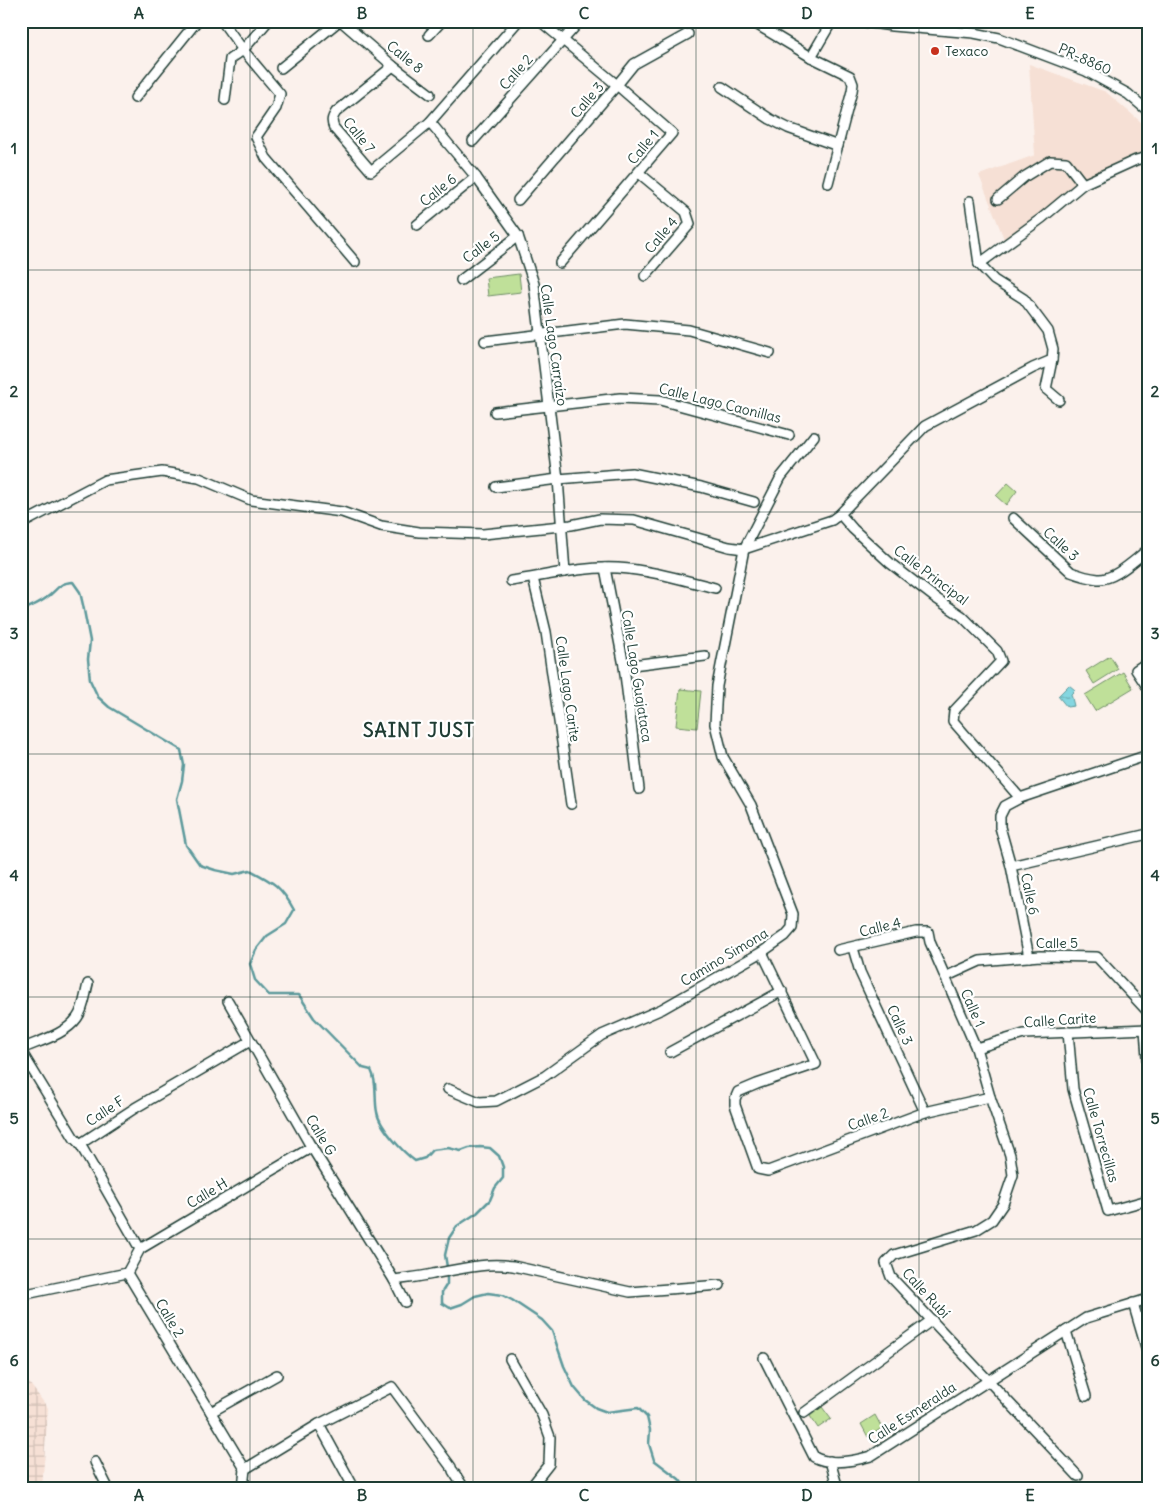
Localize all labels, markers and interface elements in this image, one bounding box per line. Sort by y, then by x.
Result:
text: A [134,3,144,23]
text: B [357,3,368,23]
text: C [579,3,590,23]
text: D [801,3,813,23]
text: E [1025,3,1035,23]
street label: Calle 8 [383,37,427,77]
street label: PR-8860 [1056,39,1114,79]
place label: Texaco [945,42,988,60]
marker: Texaco [929,45,941,57]
street label: Calle 2 [495,50,537,94]
street label: Calle 3 [566,78,608,122]
street label: Calle 7 [339,113,379,157]
street label: Calle 1 [623,126,663,168]
text: 1 [11,138,17,158]
text: 1 [1152,138,1158,158]
street label: Calle 6 [416,170,460,210]
street label: Calle 4 [640,213,682,257]
street label: Calle 5 [459,227,503,267]
street label: Calle Lago Carraízo [537,283,571,407]
street label: Calle Lago Caonillas [657,379,783,427]
text: 2 [10,381,19,401]
text: 2 [1151,381,1160,401]
street label: Calle 3 [1039,523,1083,565]
street label: Calle Principal [890,541,972,609]
street label: Calle Lago Guajataca [618,609,656,743]
text: 3 [9,623,19,643]
text: 3 [1150,623,1160,643]
street label: Calle Lago Carite [552,635,584,743]
district label: SAINT JUST [363,718,475,742]
text: 4 [9,865,19,885]
text: 4 [1150,865,1160,885]
street label: Calle 6 [1017,871,1043,917]
street label: Calle 4 [857,913,903,941]
street label: Camino Simona [677,924,771,990]
street label: Calle 5 [1036,934,1078,952]
street label: Calle 1 [957,986,989,1030]
street label: Calle 3 [883,1002,917,1048]
street label: Calle Carite [1023,1009,1097,1031]
street label: Calle Torrecillas [1079,1085,1123,1185]
street label: Calle F [82,1092,128,1130]
street label: Calle 2 [845,1103,891,1135]
text: 5 [9,1108,19,1128]
text: 5 [1150,1108,1160,1128]
street label: Calle G [302,1111,340,1159]
street label: Calle H [183,1174,231,1212]
street label: Calle Rubí [898,1264,954,1322]
street label: Calle 2 [151,1295,189,1341]
text: 6 [9,1350,19,1370]
text: 6 [1150,1350,1160,1370]
street label: Calle Esmeralda [864,1378,960,1448]
text: A [134,1485,144,1505]
text: B [357,1485,368,1505]
text: C [579,1485,590,1505]
text: D [801,1485,813,1505]
text: E [1025,1485,1035,1505]

